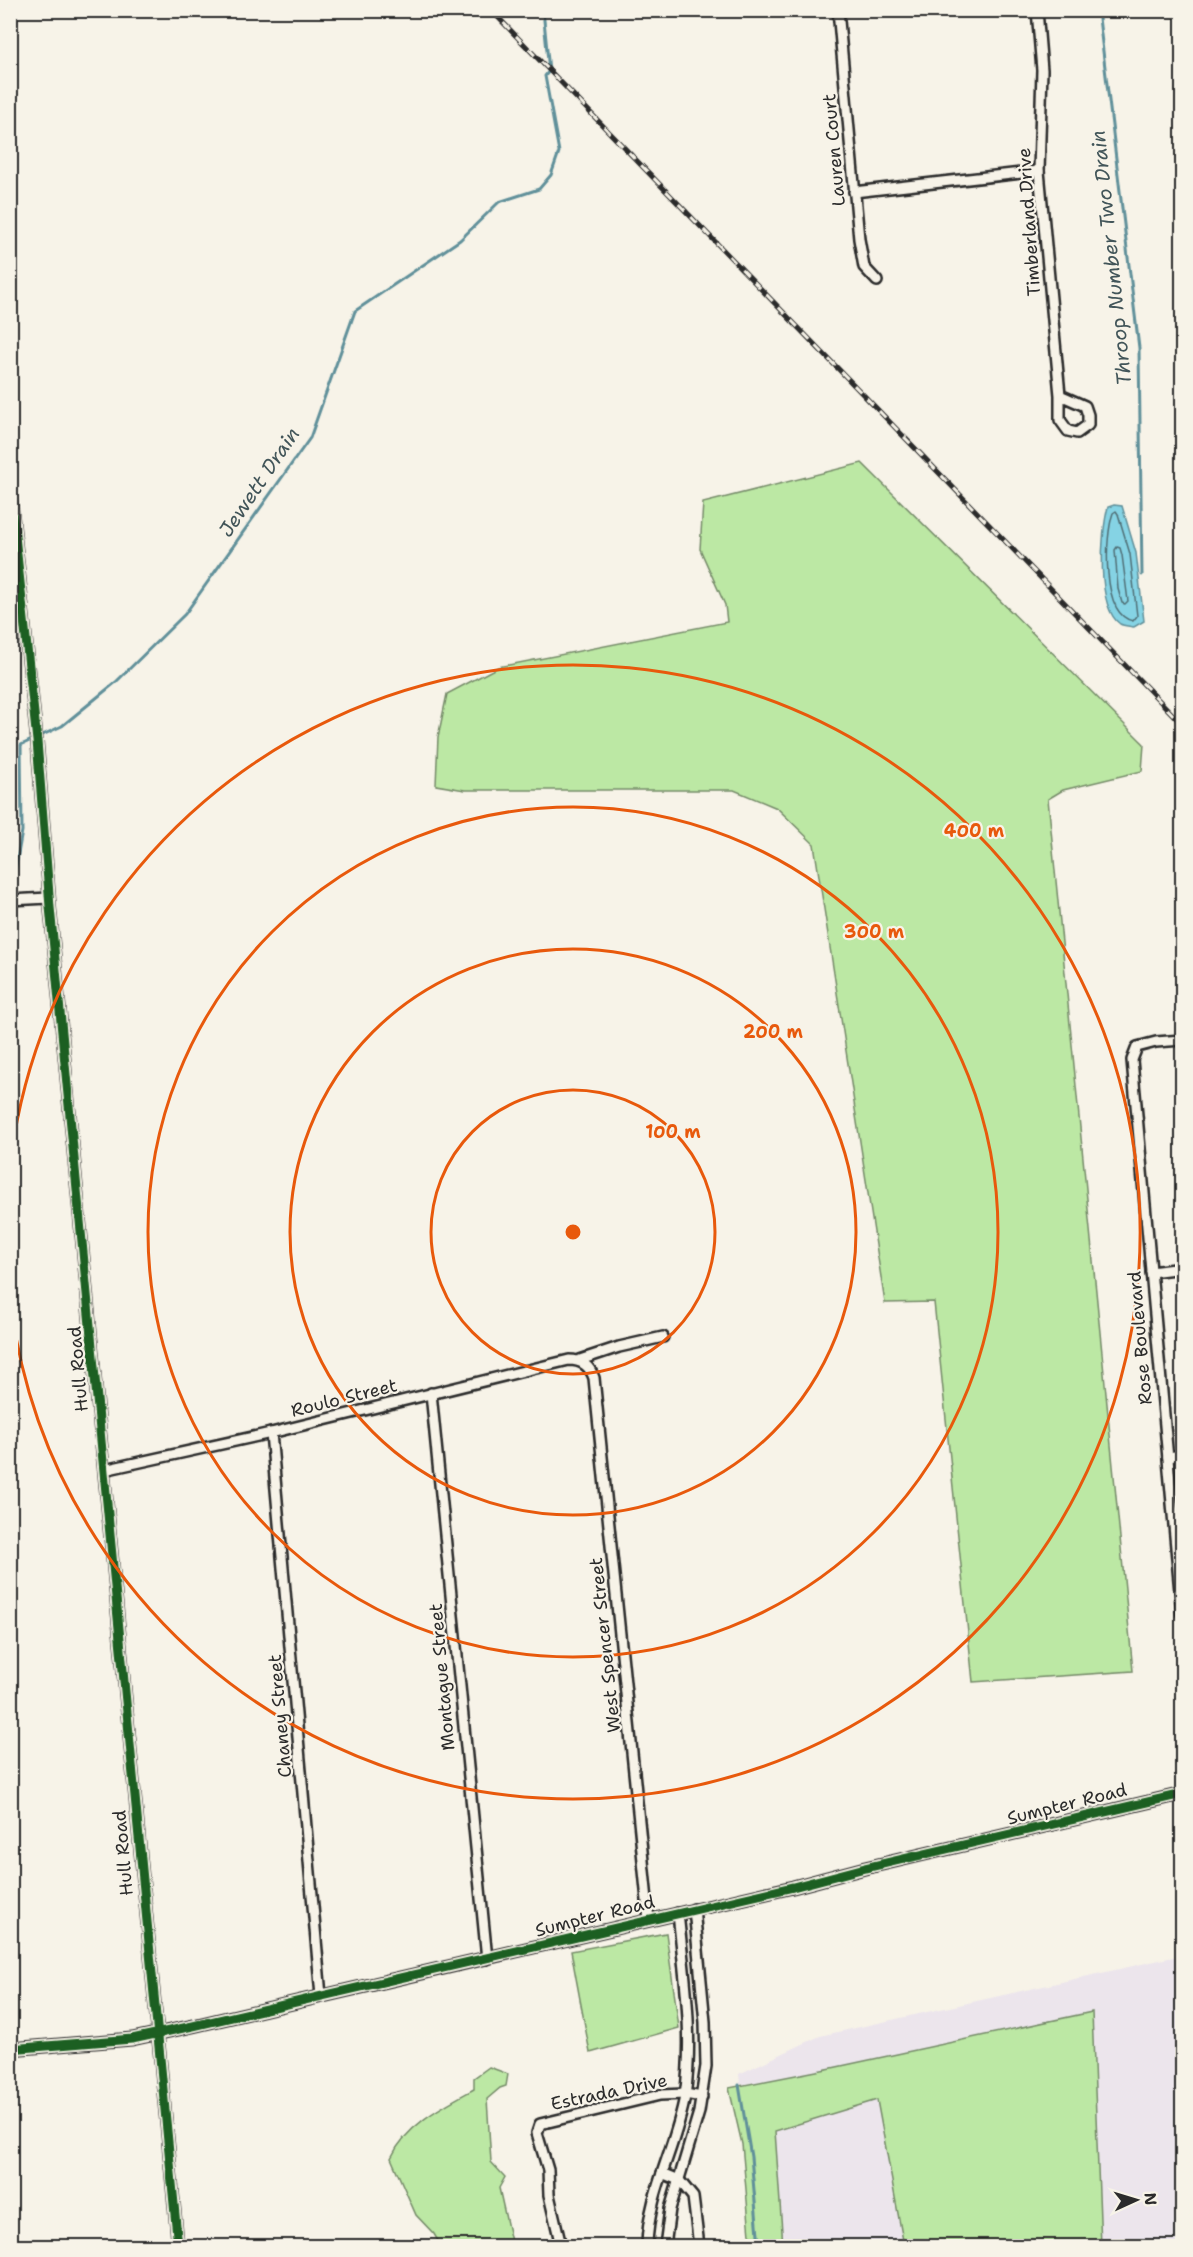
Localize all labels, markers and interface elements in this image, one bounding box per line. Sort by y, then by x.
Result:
street label: Lauren Court [817,92,851,207]
water label: Throop Number Two Drain [1085,129,1137,387]
street label: Timberland Drive [1012,147,1046,297]
water label: Jewett Drain [213,422,305,542]
text: 400 m [944,819,1005,843]
text: 300 m [844,920,905,944]
text: 200 m [743,1020,804,1044]
text: 100 m [645,1120,701,1144]
centre of rings [563,1222,583,1242]
street label: Rose Boulevard [1122,1270,1158,1406]
street label: Hull Road [62,1325,94,1413]
street label: Roulo Street [288,1373,400,1423]
street label: West Spencer Street [584,1556,626,1734]
street label: Montague Street [424,1602,460,1752]
street label: Chaney Street [263,1653,297,1778]
street label: Sumpter Road [1005,1778,1129,1830]
street label: Hull Road [107,1809,139,1897]
street label: Sumpter Road [533,1890,657,1942]
street label: Estrada Drive [549,2068,669,2116]
north arrow [1106,2170,1166,2230]
text: N [1140,2192,1161,2206]

